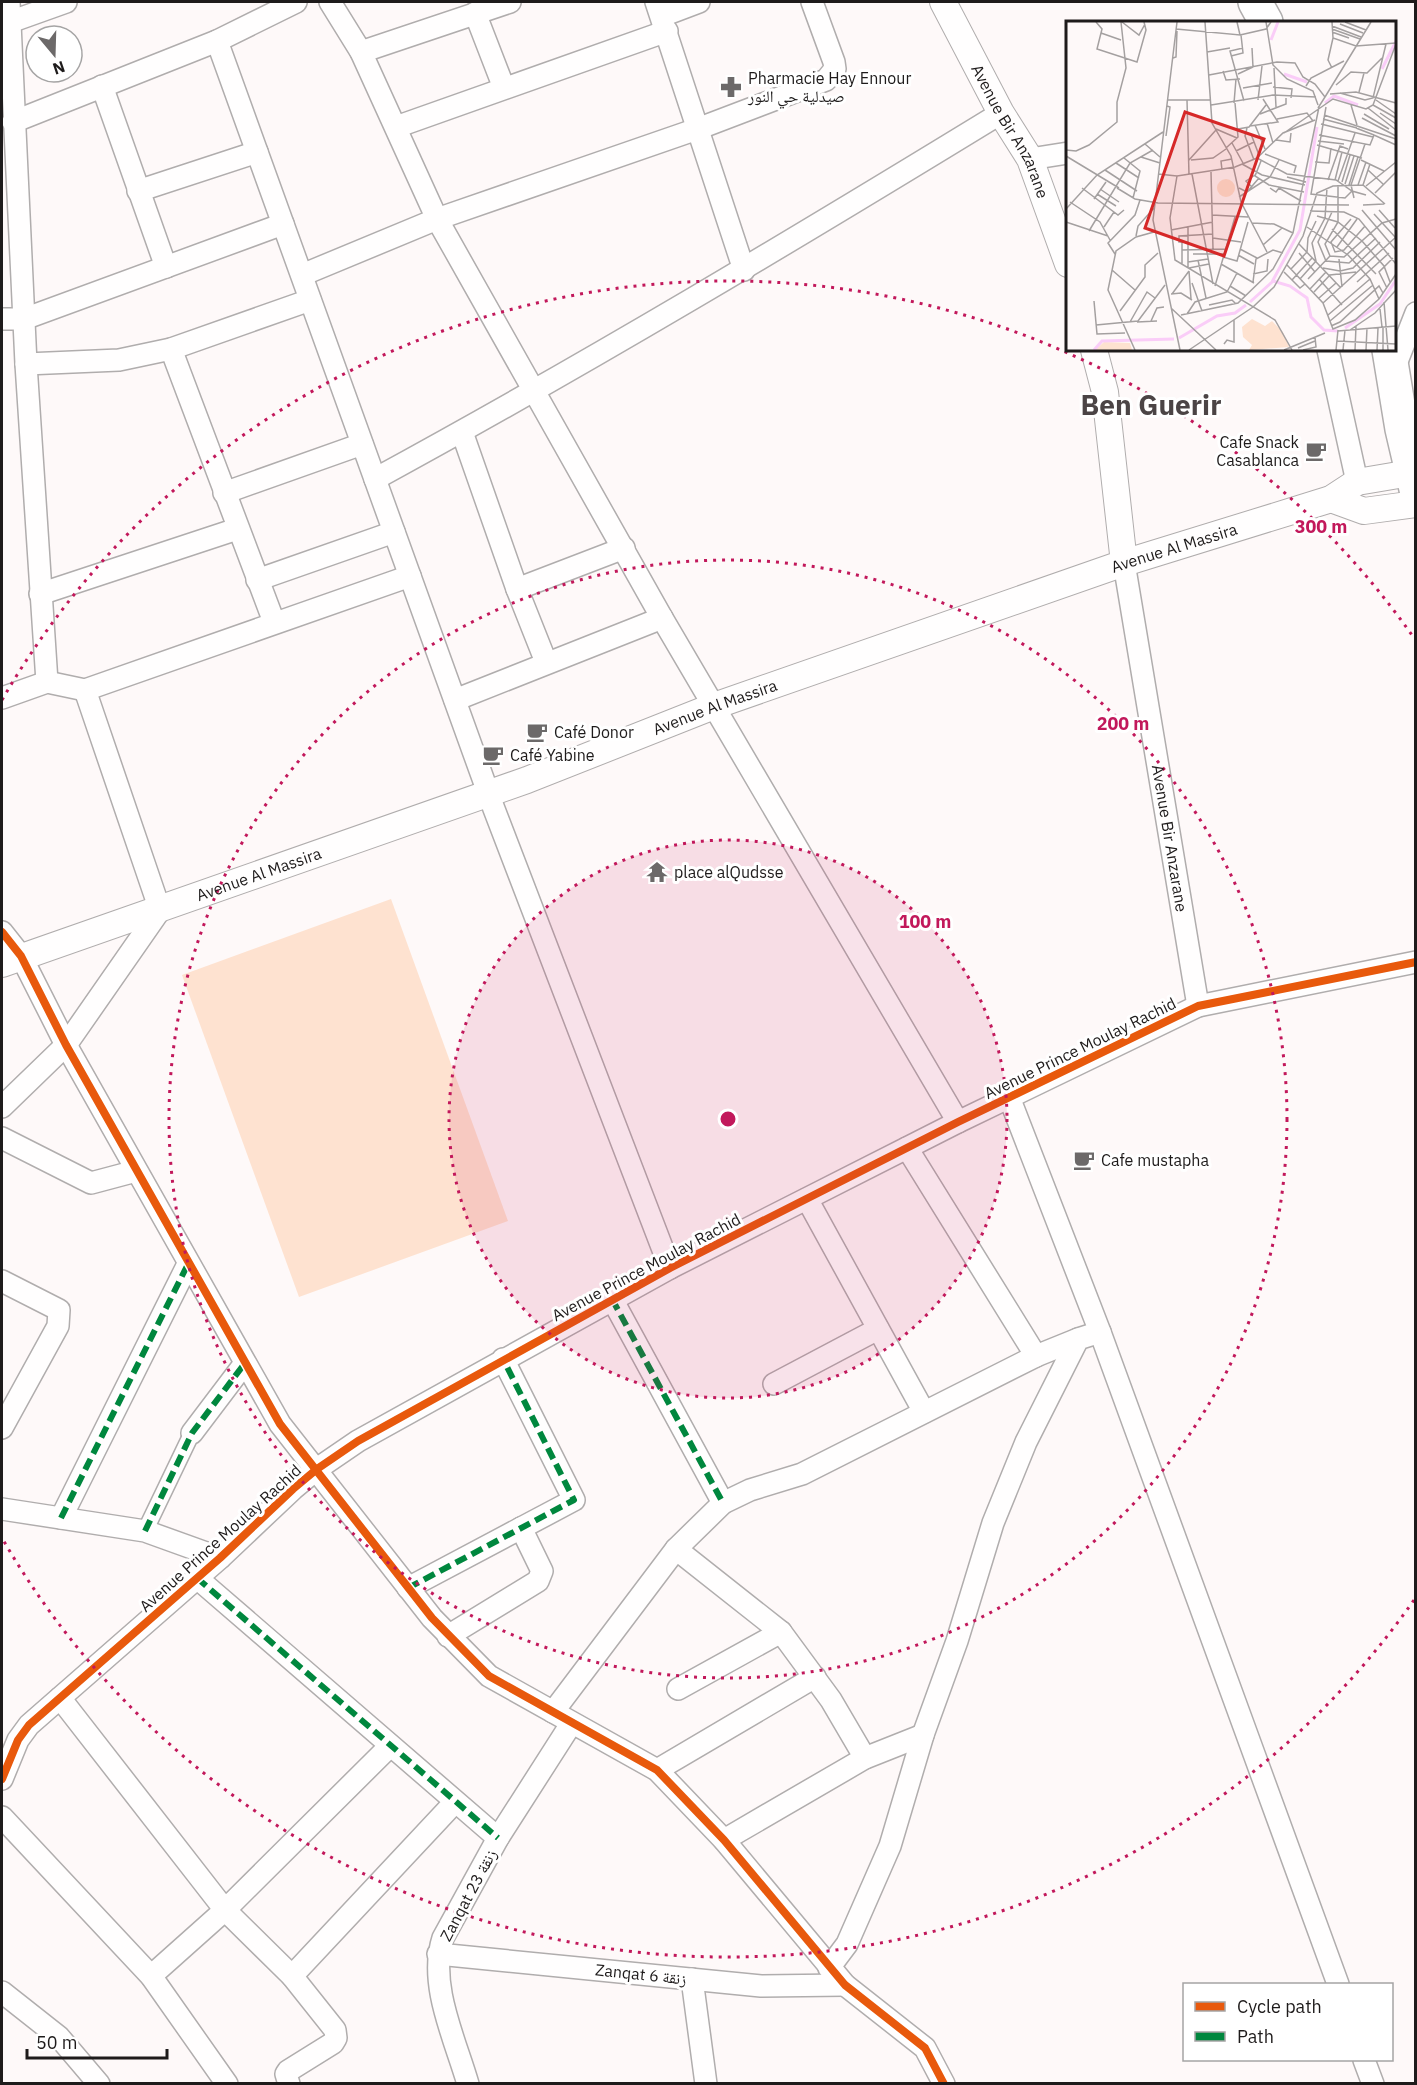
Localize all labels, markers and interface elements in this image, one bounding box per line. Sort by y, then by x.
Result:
inset map [1066,21,1396,351]
north arrow [24,24,84,84]
text: N [50,57,68,80]
street label: Avenue Bir Anzarane [967,61,1053,201]
place label: Pharmacie Hay Ennour صيدلية حي النور [747,68,911,109]
pharmacy icon: Pharmacie Hay Ennour صيدلية حي النور [719,75,743,99]
district label: Ben Guerir [1081,386,1221,423]
place label: Cafe Snack Casablanca [1216,432,1300,470]
cafe icon: Cafe Snack Casablanca [1304,439,1328,463]
text: 300 m [1295,515,1347,538]
street label: Avenue Al Massira [1108,518,1240,577]
street label: Avenue Al Massira [650,675,780,739]
text: 200 m [1097,712,1149,735]
cafe icon: Café Donor [525,720,549,744]
place label: Café Donor [554,722,634,742]
cafe icon: Café Yabine [481,743,505,767]
place label: Café Yabine [510,745,595,765]
street label: Avenue Bir Anzarane [1148,763,1192,914]
street label: Avenue Al Massira [194,843,324,905]
temple icon: place alQudsse [645,860,669,884]
place label: place alQudsse [674,862,784,882]
text: 100 m [899,910,951,933]
street label: Avenue Prince Moulay Rachid [981,993,1179,1103]
centre of rings [718,1109,738,1129]
cafe icon: Cafe mustapha [1072,1148,1096,1172]
place label: Cafe mustapha [1101,1150,1209,1170]
street label: Avenue Prince Moulay Rachid [548,1209,744,1325]
street label: Avenue Prince Moulay Rachid [135,1460,305,1616]
street label: Zanqat 23 زنقة [435,1846,501,1944]
street label: Zanqat 6 زنقة [594,1959,688,1989]
legend [1183,1983,1393,2061]
text: Cycle path [1237,1995,1322,2018]
scale bar [27,2022,166,2060]
text: Path [1237,2025,1274,2048]
text: 50 m [36,2031,78,2054]

